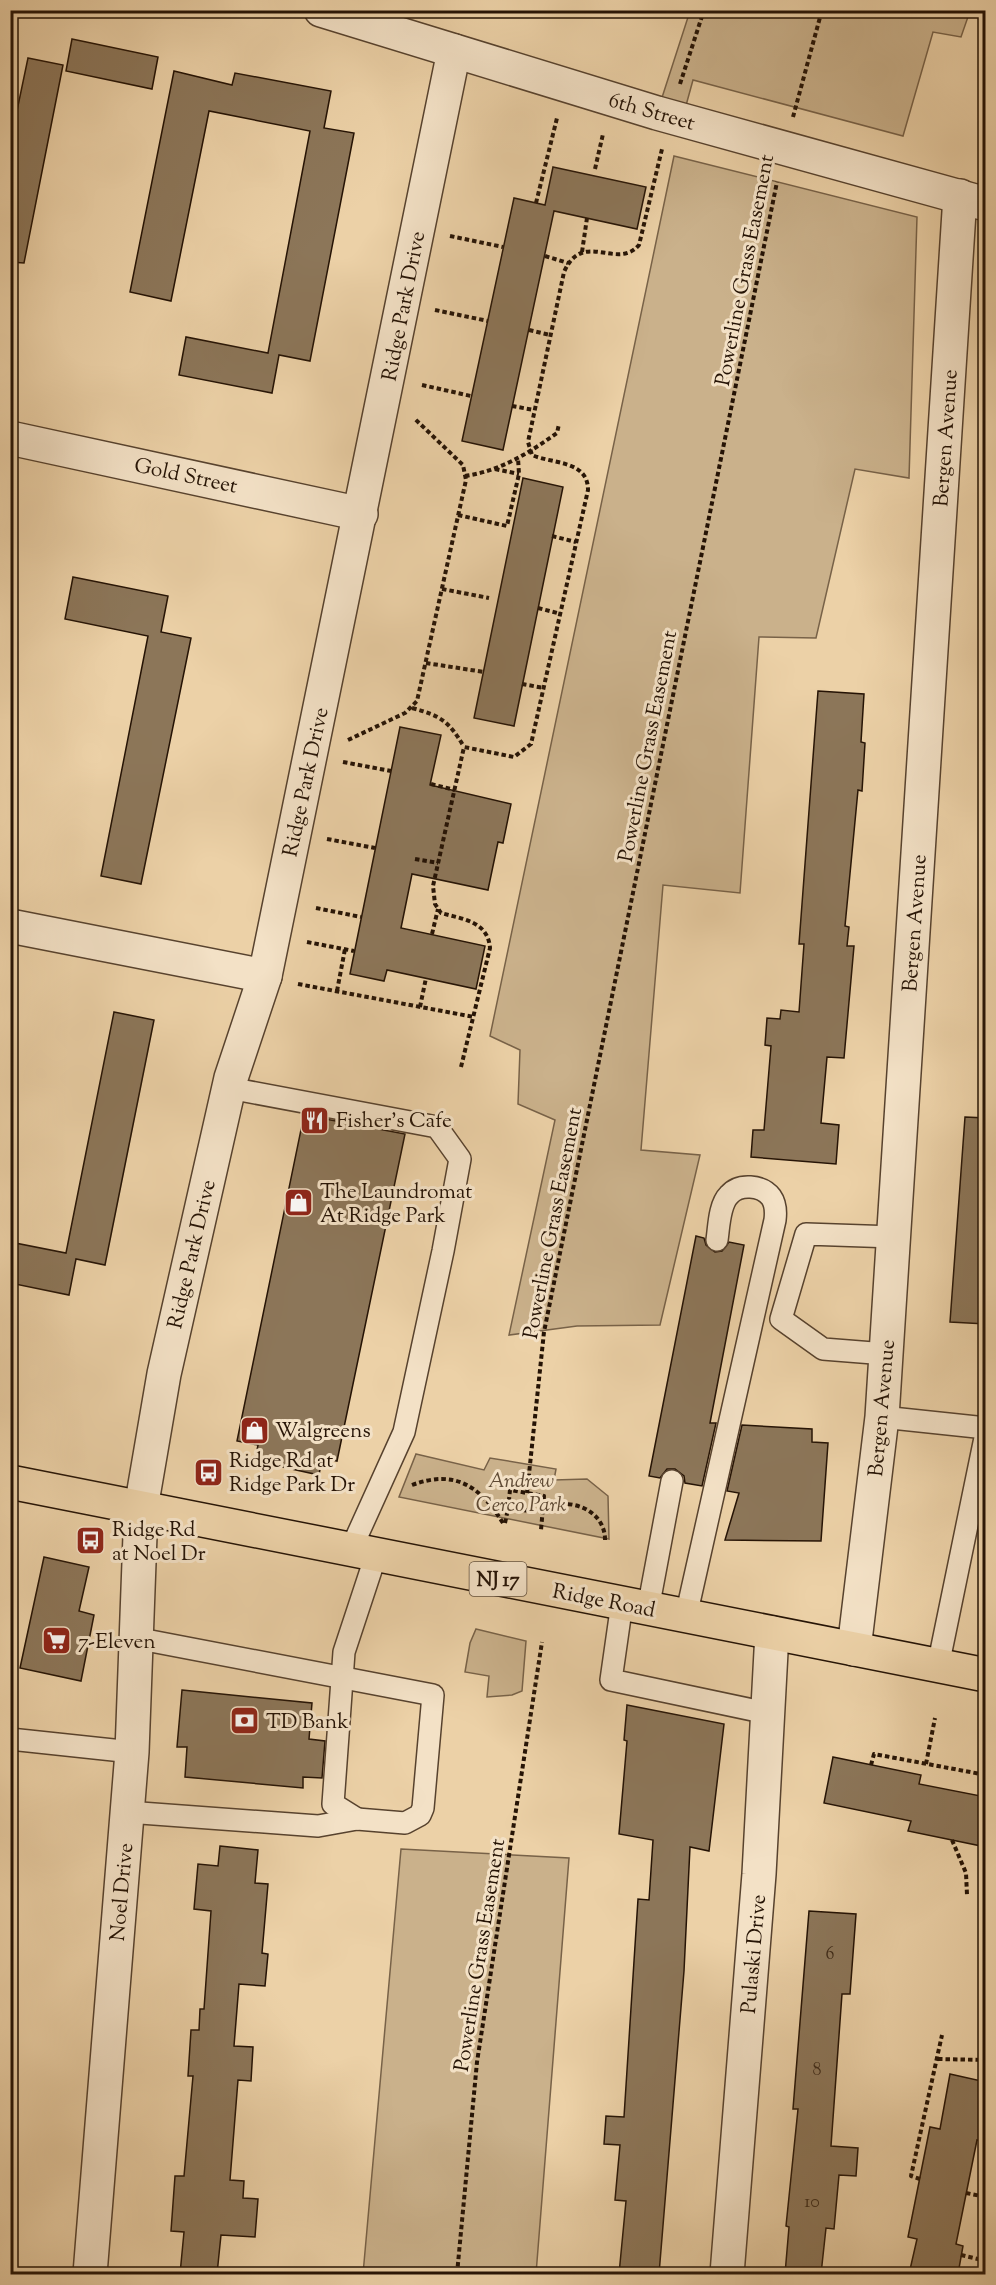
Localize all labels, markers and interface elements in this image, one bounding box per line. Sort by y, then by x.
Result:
street label: 6th Street [605,86,698,140]
street label: Powerline Grass Easement [709,152,783,389]
street label: Ridge Park Drive [376,229,434,384]
street label: Bergen Avenue [927,368,967,508]
street label: Gold Street [131,451,240,503]
street label: Powerline Grass Easement [612,628,686,865]
street label: Ridge Park Drive [276,705,337,860]
street label: Bergen Avenue [896,853,936,993]
restaurant icon: Fisher's Cafe [299,1104,331,1136]
street label: Powerline Grass Easement [517,1105,591,1342]
place label: Fisher's Cafe [336,1107,452,1137]
street label: Ridge Park Drive [161,1177,225,1332]
place label: The Laundromat At Ridge Park [320,1178,473,1232]
shop icon: The Laundromat At Ridge Park [283,1187,315,1219]
street label: Bergen Avenue [862,1338,904,1478]
shop icon: Walgreens [238,1414,270,1446]
place label: Walgreens [275,1417,371,1447]
place label: Ridge Rd at Ridge Park Dr [229,1447,355,1501]
bus stop icon: Ridge Rd at Ridge Park Dr [192,1456,224,1488]
park label: Andrew Cerco Park [476,1467,567,1521]
place label: Ridge Rd at Noel Dr [112,1516,206,1570]
bus stop icon: Ridge Rd at Noel Dr [75,1525,107,1557]
road number: NJ 17 [470,1562,526,1596]
street label: Ridge Road [550,1577,658,1627]
supermarket icon: 7-Eleven [41,1625,73,1657]
place label: 7-Eleven [78,1628,156,1658]
bank icon: TD Bank [229,1705,261,1737]
place label: TD Bank [266,1708,349,1738]
street label: Powerline Grass Easement [448,1837,514,2074]
street label: Noel Drive [104,1842,142,1943]
street label: Pulaski Drive [735,1893,775,2015]
house number: 6 [826,1942,835,1968]
house number: 8 [813,2058,822,2084]
house number: 10 [804,2190,820,2216]

